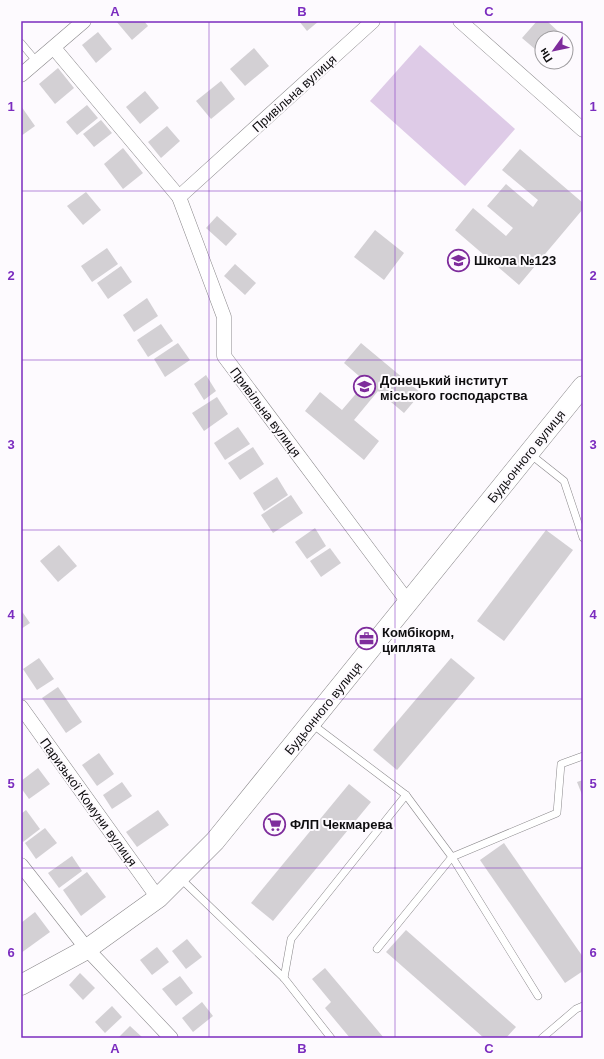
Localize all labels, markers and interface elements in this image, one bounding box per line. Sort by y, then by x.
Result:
text: A [110,4,120,19]
text: B [297,4,307,19]
text: C [484,4,494,19]
north arrow [534,30,574,70]
text: Пн [537,46,555,65]
street label: Привільна вулиця [249,52,340,135]
text: 1 [7,99,15,114]
text: 1 [589,99,597,114]
school or university icon: Школа №123 [446,247,472,273]
place label: Школа №123 [474,253,556,268]
text: 2 [7,268,15,283]
text: 2 [589,268,597,283]
street label: Привільна вулиця [227,365,304,460]
place label: Донецький інститут міського господарства [380,373,528,403]
school or university icon: Донецький інститут міського господарства [352,374,378,400]
street label: Будьонного вулиця [484,407,568,506]
text: 3 [7,437,15,452]
text: 3 [589,437,597,452]
text: 4 [7,607,15,622]
text: 4 [589,607,597,622]
place label: Комбікорм, циплята [382,625,454,655]
office icon: Комбікорм, циплята [353,626,379,652]
street label: Будьонного вулиця [281,659,365,758]
street label: Паризької Комуни вулиця [37,735,140,869]
text: 5 [7,776,15,791]
text: 5 [589,776,597,791]
supermarket icon: ФЛП Чекмарева [262,811,288,837]
place label: ФЛП Чекмарева [290,817,393,832]
text: 6 [7,945,15,960]
text: 6 [589,945,597,960]
text: A [110,1041,120,1056]
text: B [297,1041,307,1056]
text: C [484,1041,494,1056]

